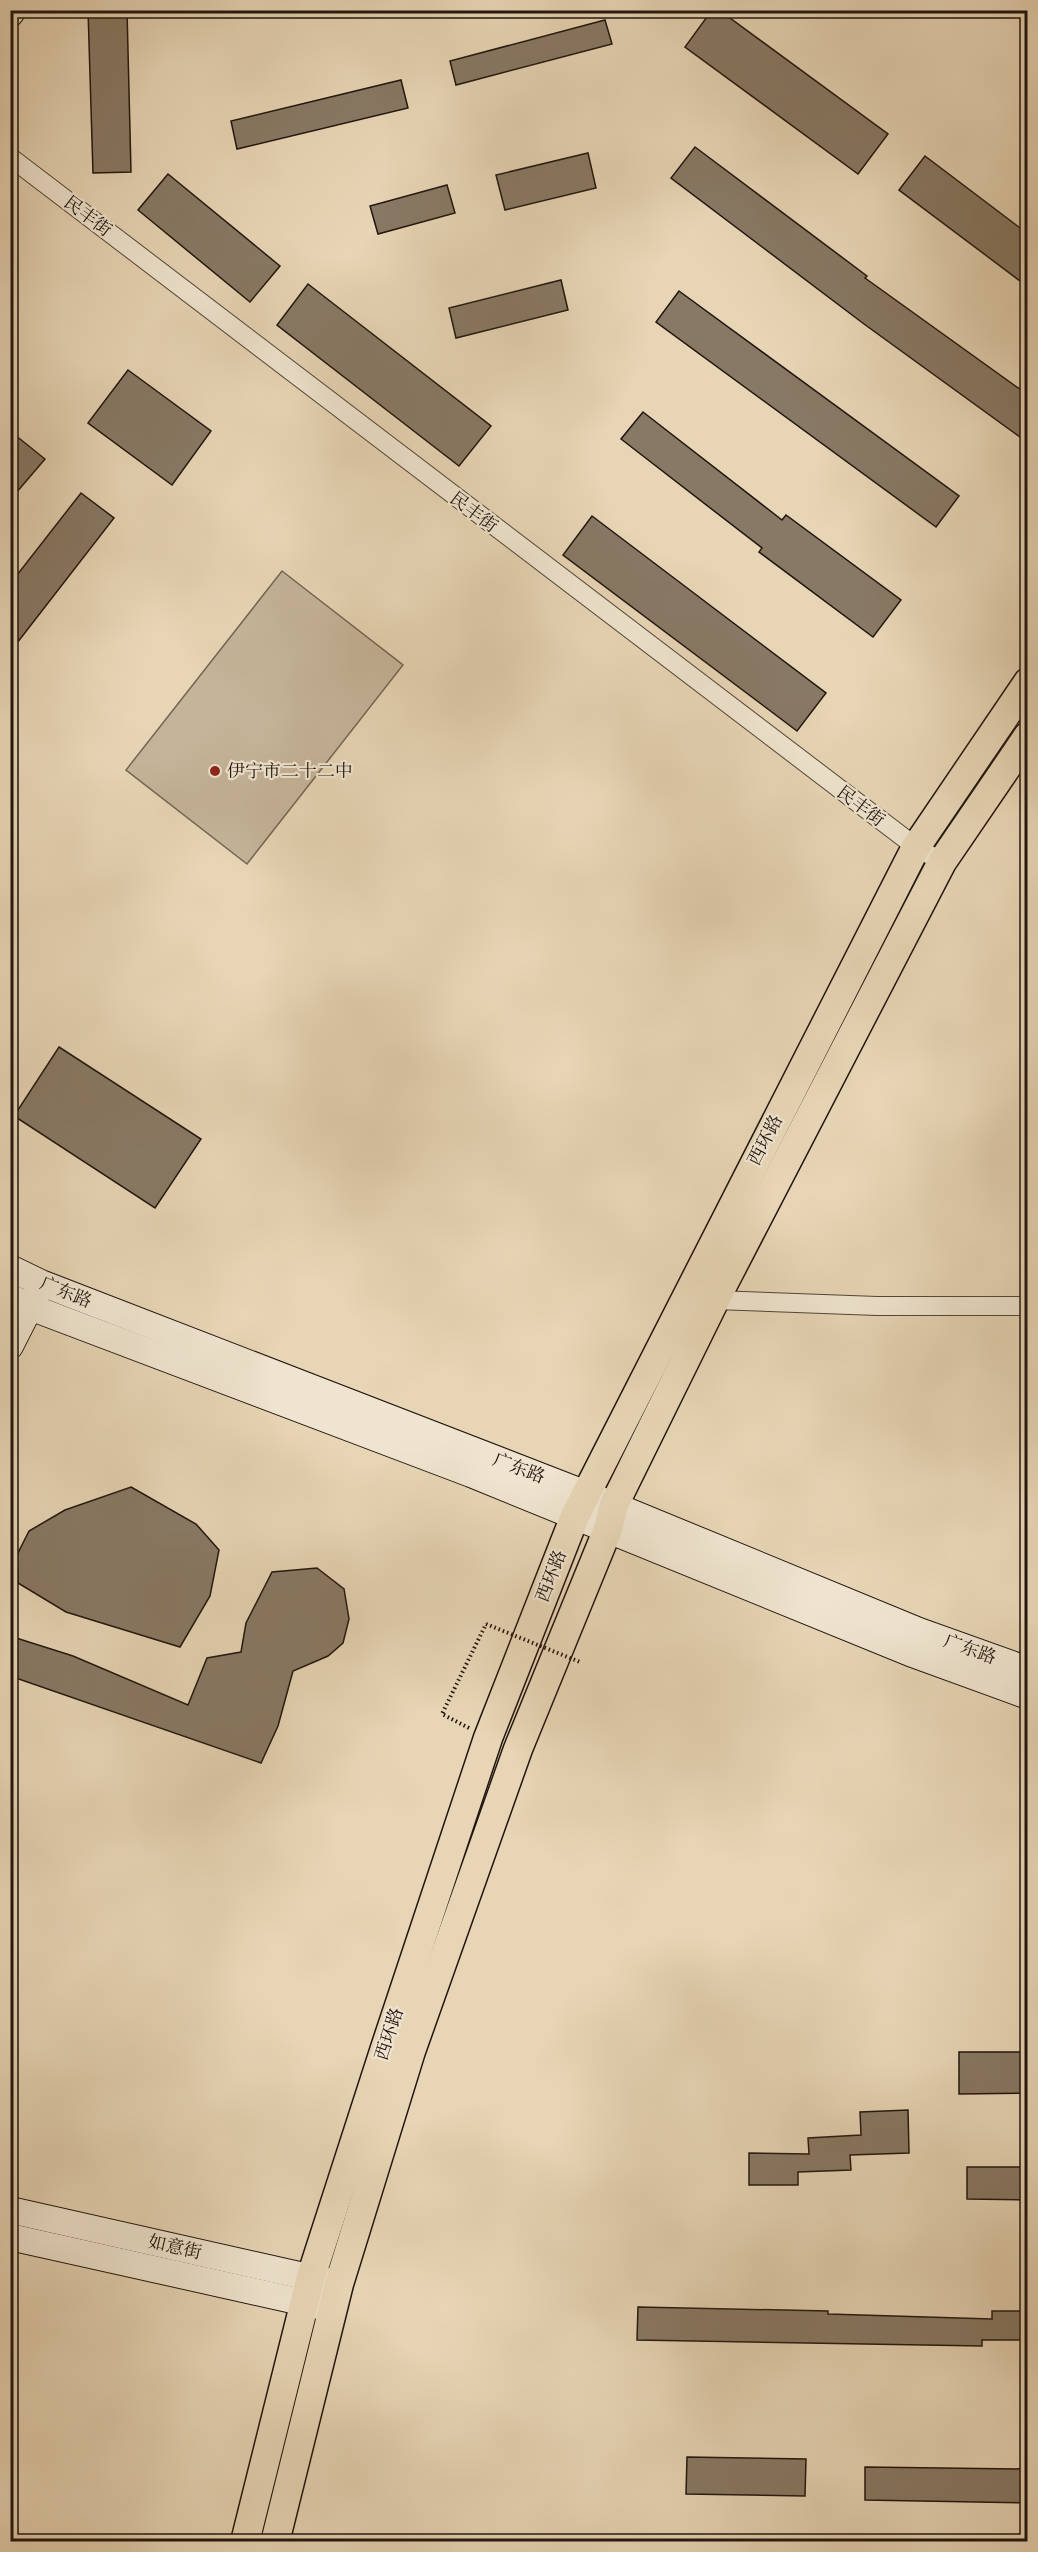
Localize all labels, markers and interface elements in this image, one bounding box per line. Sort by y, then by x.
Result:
street label: 民丰街 [60,191,116,241]
street label: 民丰街 [446,487,502,537]
place label: 伊宁市二十二中 [227,760,353,782]
marker: 伊宁市二十二中 [208,764,222,778]
street label: 民丰街 [833,781,889,831]
street label: 西环路 [743,1111,787,1169]
street label: 广东路 [37,1272,95,1312]
street label: 广东路 [490,1448,548,1488]
street label: 西环路 [531,1547,571,1605]
street label: 广东路 [941,1629,999,1669]
street label: 西环路 [370,2005,408,2063]
street label: 如意街 [146,2230,204,2264]

